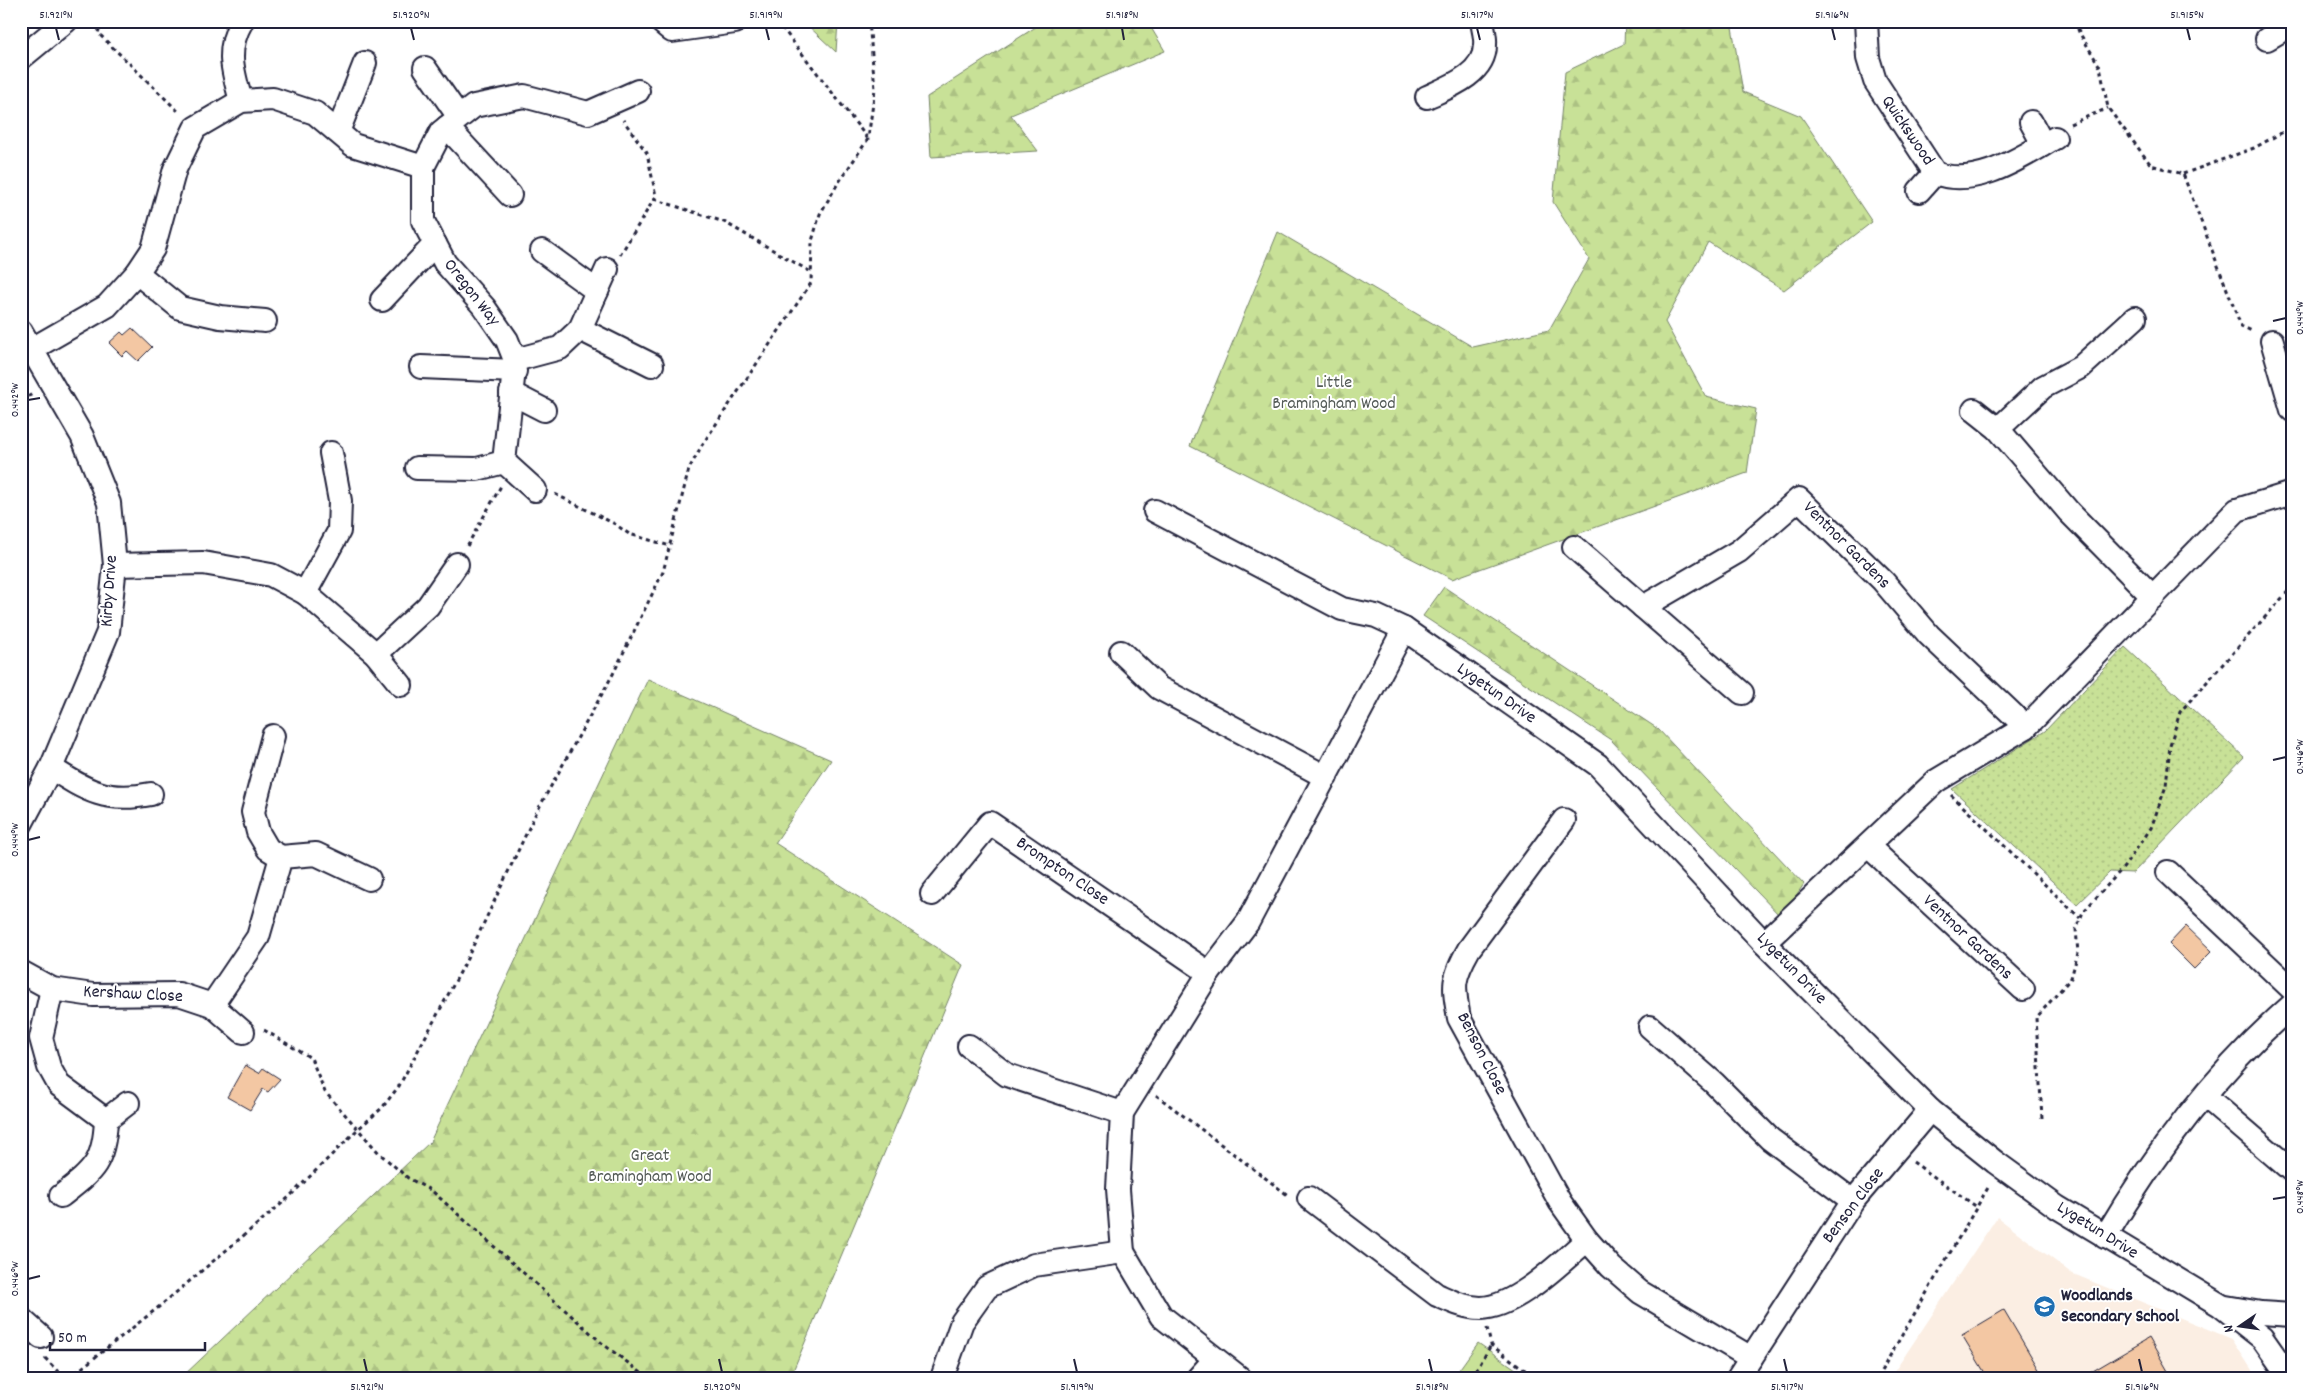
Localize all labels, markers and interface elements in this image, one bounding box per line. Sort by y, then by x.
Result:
text: 51.921°N [39,7,73,24]
text: 51.920°N [392,7,430,24]
text: 51.919°N [749,7,783,24]
text: 51.918°N [1106,7,1139,24]
text: 51.917°N [1461,7,1493,24]
text: 51.916°N [1815,7,1849,24]
text: 51.915°N [2170,7,2204,24]
street label: Quickswood [1874,91,1940,171]
street label: Oregon Way [437,254,506,333]
text: 0.444°W [2292,301,2309,335]
park label: Little Bramingham Wood [1272,371,1396,417]
text: 0.442°W [7,383,24,417]
street label: Ventnor Gardens [1796,496,1896,596]
street label: Kirby Drive [95,554,125,628]
street label: Lygetun Drive [1451,657,1541,731]
text: 0.446°W [2292,739,2309,775]
text: 0.444°W [7,823,24,857]
street label: Brompton Close [1010,832,1114,913]
street label: Ventnor Gardens [1916,890,2018,986]
street label: Lygetun Drive [1750,927,1832,1011]
street label: Kershaw Close [83,980,183,1010]
street label: Benson Close [1450,1008,1512,1100]
park label: Great Bramingham Wood [588,1144,712,1190]
street label: Benson Close [1817,1163,1891,1249]
text: 0.448°W [2292,1180,2309,1214]
street label: Lygetun Drive [2051,1196,2143,1266]
text: 0.446°W [7,1261,24,1297]
place label: Woodlands Secondary School [2061,1284,2180,1330]
school or university icon: Woodlands Secondary School [2033,1294,2057,1318]
north arrow [2216,1302,2266,1352]
scale bar [50,1319,205,1351]
text: N [2219,1323,2240,1334]
text: 50 m [58,1328,87,1350]
text: 51.921°N [350,1379,384,1396]
text: 51.920°N [703,1379,741,1396]
text: 51.919°N [1060,1379,1094,1396]
text: 51.918°N [1416,1379,1449,1396]
text: 51.917°N [1771,1379,1803,1396]
text: 51.916°N [2125,1379,2159,1396]

